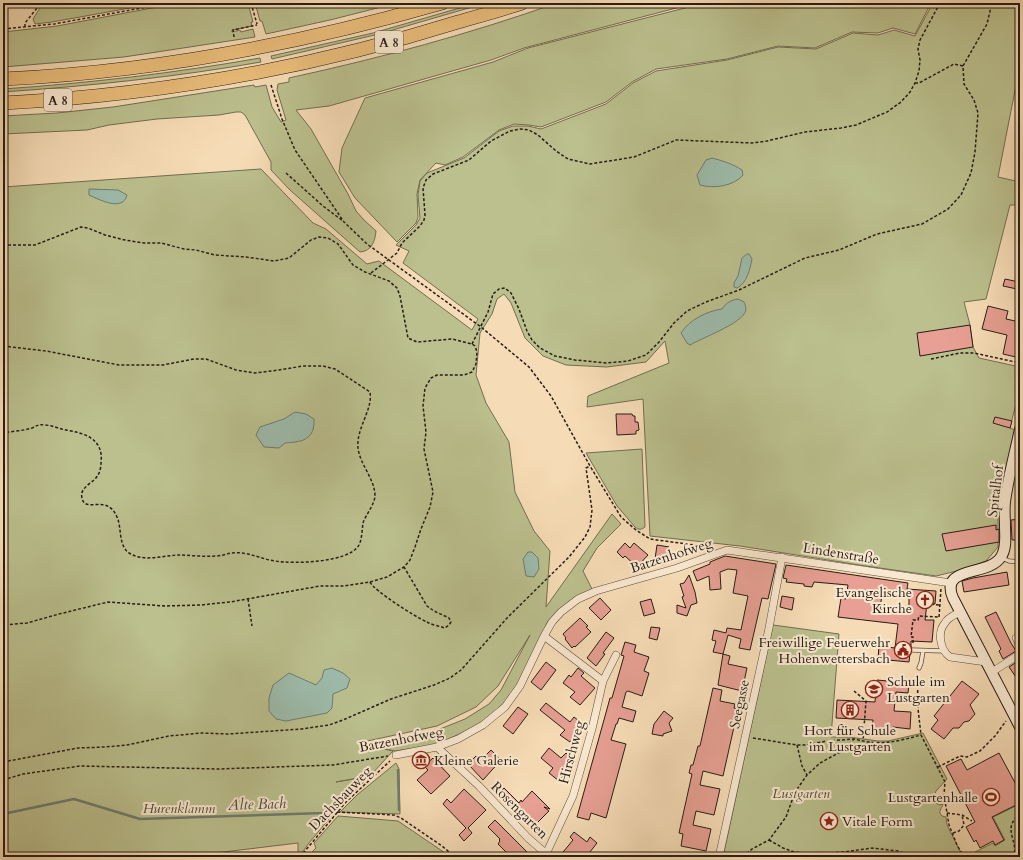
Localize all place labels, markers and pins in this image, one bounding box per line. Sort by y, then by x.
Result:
place label: Evangelische Kirche [835,583,912,618]
church icon: Evangelische Kirche [915,590,935,610]
place label: Freiwillige Feuerwehr Hohenwettersbach [759,633,891,668]
public building icon: Freiwillige Feuerwehr Hohenwettersbach [893,640,913,660]
place label: Schule im Lustgarten [887,672,950,707]
school or university icon: Schule im Lustgarten [864,679,884,699]
building icon: Hort für Schule im Lustgarten [840,700,860,720]
place label: Hort für Schule im Lustgarten [804,721,896,756]
museum icon: Kleine Galerie [411,750,431,770]
place label: Kleine Galerie [434,751,519,770]
sports icon: Lustgartenhalle [981,787,1001,807]
place label: Lustgartenhalle [888,788,978,807]
place icon: Vitale Form [819,811,839,831]
place label: Vitale Form [842,812,913,831]

